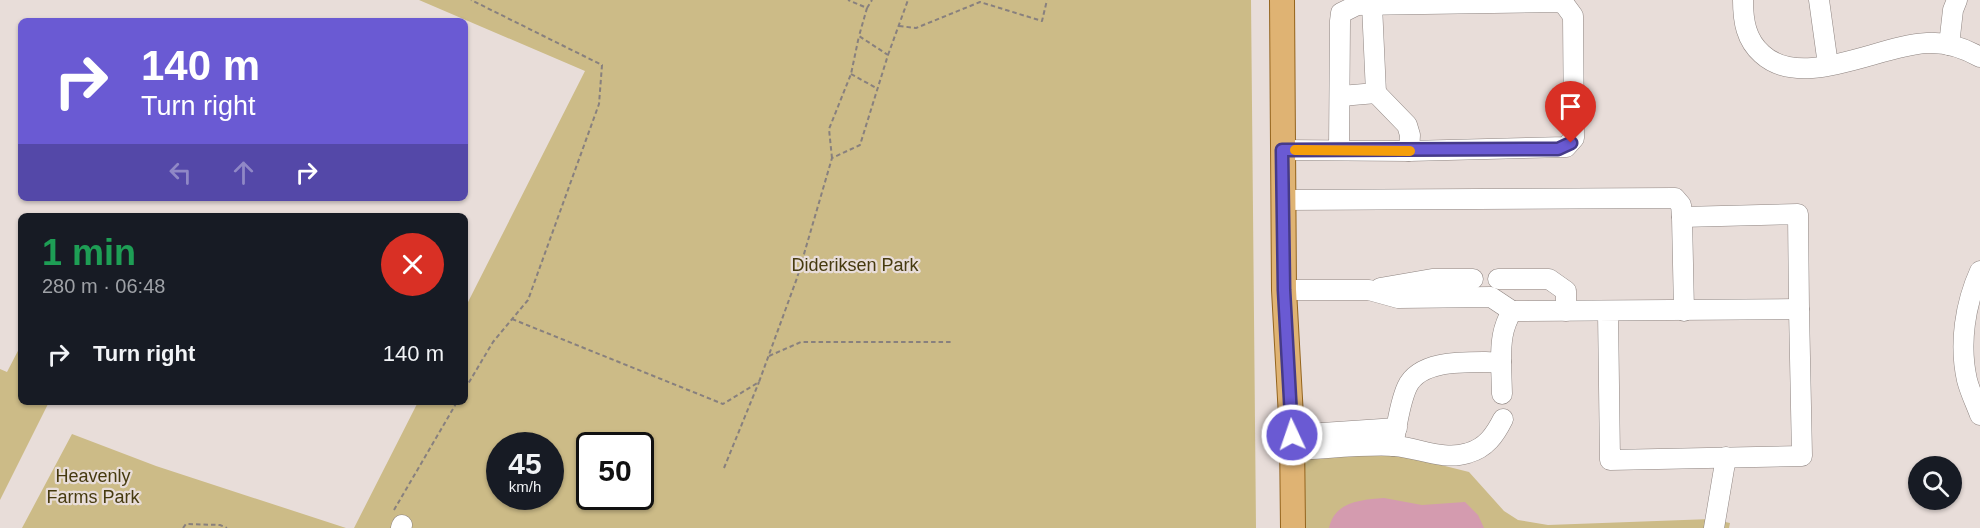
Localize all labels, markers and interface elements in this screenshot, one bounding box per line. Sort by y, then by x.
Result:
icon: right [42,42,120,120]
text: 140 m [141,42,260,89]
pin [1545,81,1596,143]
icon: arrive [1554,90,1587,123]
text: Turn right [141,91,256,121]
icon: left [164,156,197,189]
icon: ahead [227,156,260,189]
icon: right [290,156,323,189]
text: 1 min [42,232,136,273]
button: close [381,233,444,296]
park label: Dideriksen Park [791,255,920,275]
text: 280 m · 06:48 [42,275,165,297]
icon: right [42,338,75,371]
text: Turn right [93,341,195,366]
text: 140 m [383,341,444,366]
position arrow [1260,403,1324,467]
speed limit sign: 50 [576,432,654,510]
text: 45 [508,447,542,480]
map controls [1908,456,1962,510]
button: search [1908,456,1962,510]
park label: Heavenly Farms Park [46,466,140,507]
text: km/h [509,478,541,495]

